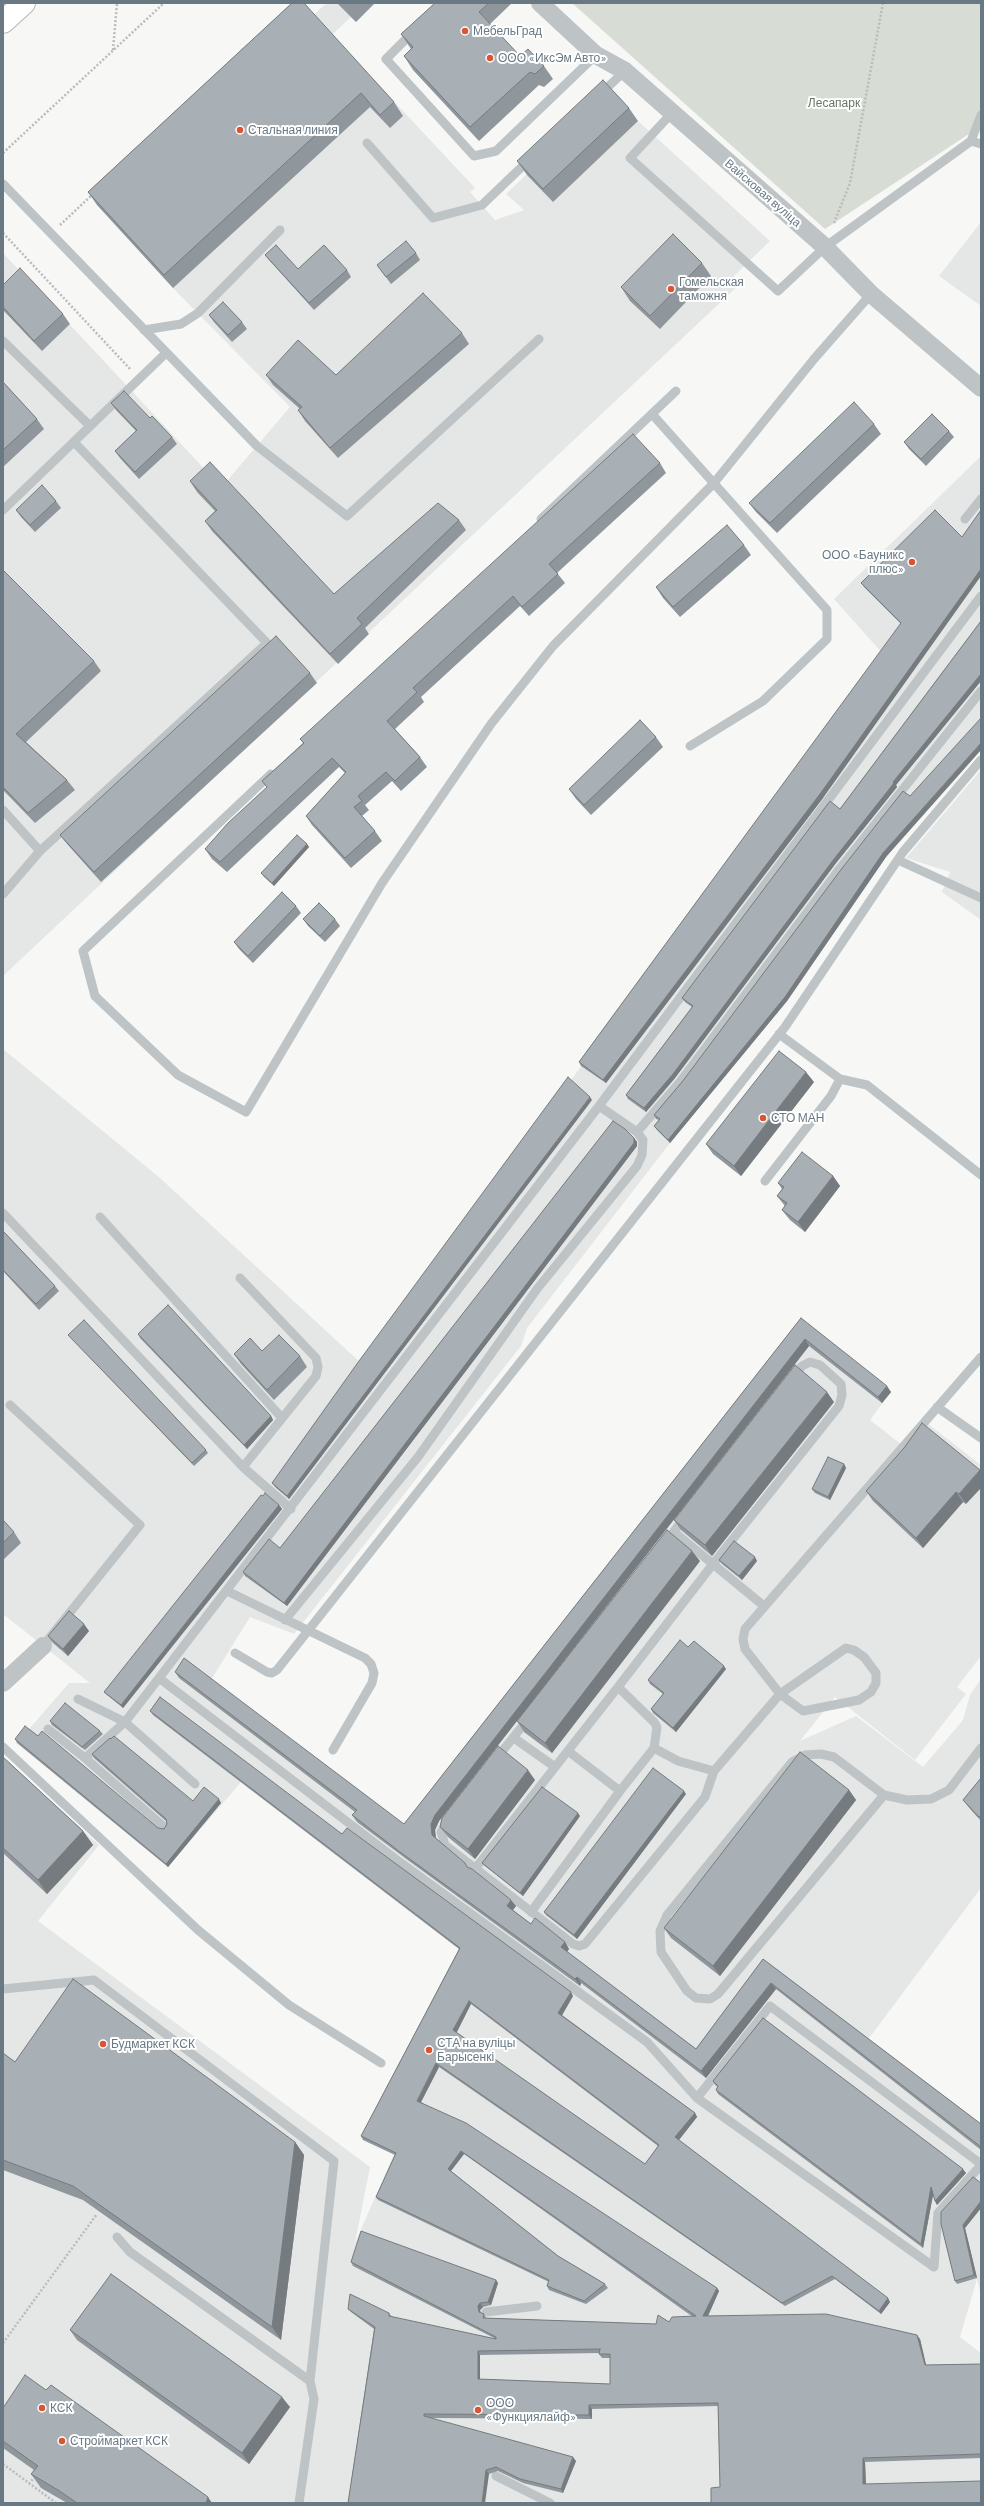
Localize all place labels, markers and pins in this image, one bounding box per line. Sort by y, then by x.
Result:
place label: МебельГрад [473,24,542,38]
marker: МебельГрад [460,26,470,36]
place label: ООО «ИксЭм Авто» [498,51,607,65]
marker: ООО «ИксЭм Авто» [485,53,495,63]
place label: Стальная линия [248,123,338,137]
marker: Стальная линия [235,125,245,135]
place label: Гомельская таможня [679,275,744,303]
marker: Гомельская таможня [666,284,676,294]
place label: ООО «Бауникс плюс» [822,548,904,576]
marker: ООО «Бауникс плюс» [907,557,917,567]
place label: СТО МАН [771,1111,824,1125]
marker: СТО МАН [758,1113,768,1123]
place label: СТА на вуліцы Барысенкі [437,2036,515,2064]
place label: Будмаркет КСК [111,2037,195,2051]
marker: Будмаркет КСК [98,2039,108,2049]
marker: СТА на вуліцы Барысенкі [424,2045,434,2055]
place label: ООО «Функциялайф» [486,2396,576,2424]
place label: КСК [50,2401,73,2415]
marker: КСК [37,2403,47,2413]
marker: ООО «Функциялайф» [473,2405,483,2415]
place label: Строймаркет КСК [70,2434,168,2448]
marker: Строймаркет КСК [57,2436,67,2446]

